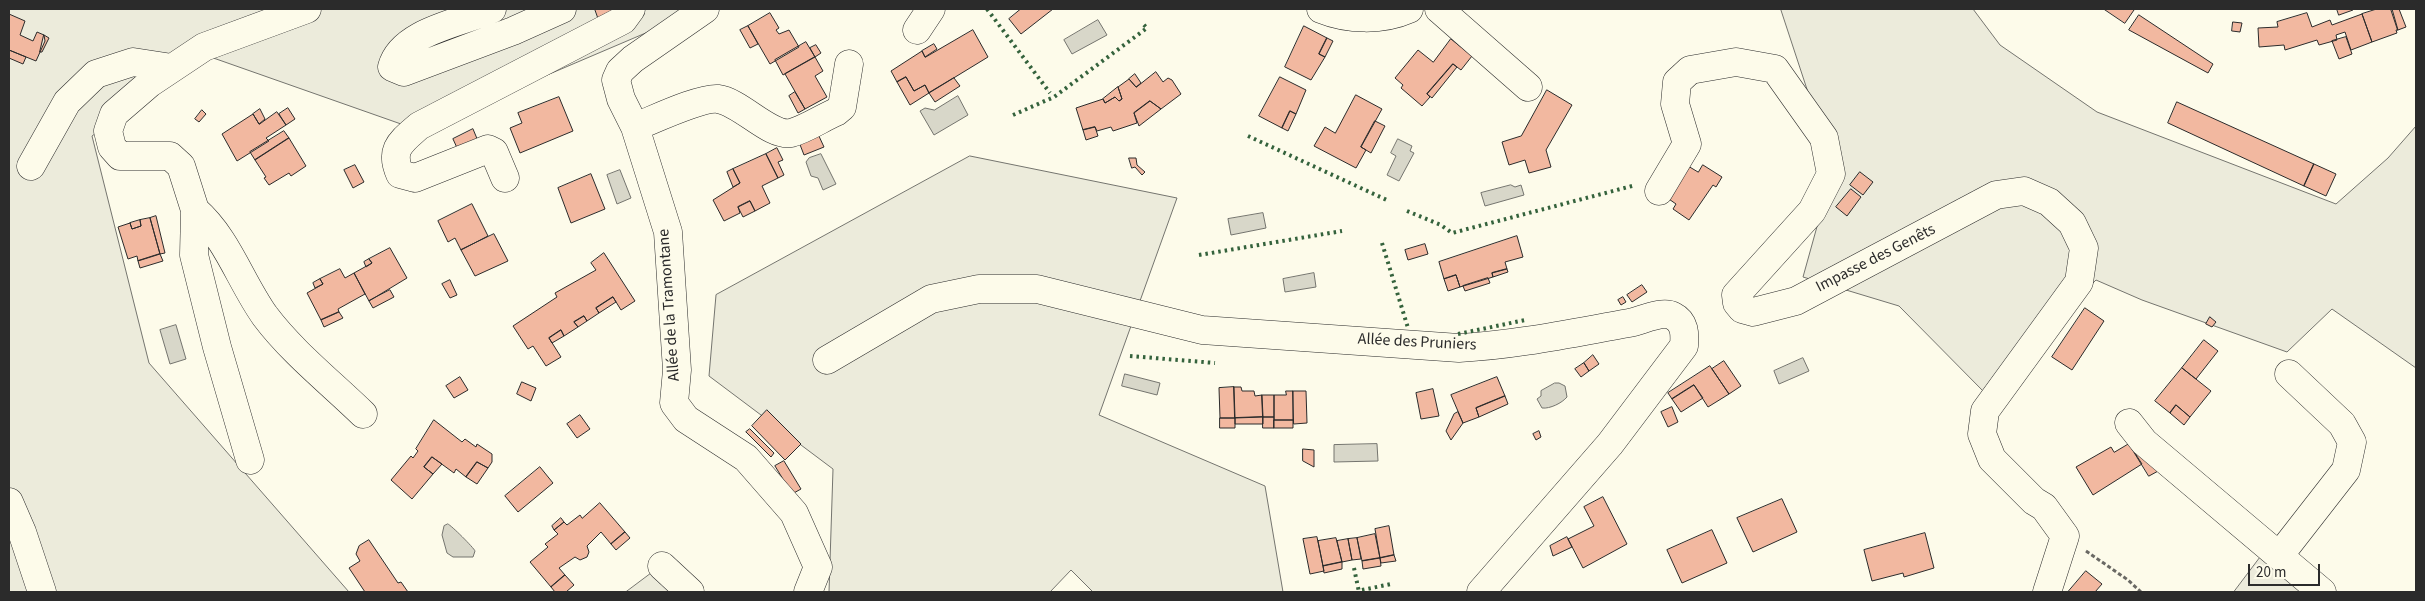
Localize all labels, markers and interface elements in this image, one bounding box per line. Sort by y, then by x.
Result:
street label: Impasse des Genêts [1813,221,1939,297]
street label: Allée de la Tramontane [655,228,685,382]
street label: Allée des Pruniers [1357,330,1477,356]
scale bar [2250,554,2322,586]
text: 20 m [2256,562,2286,583]

